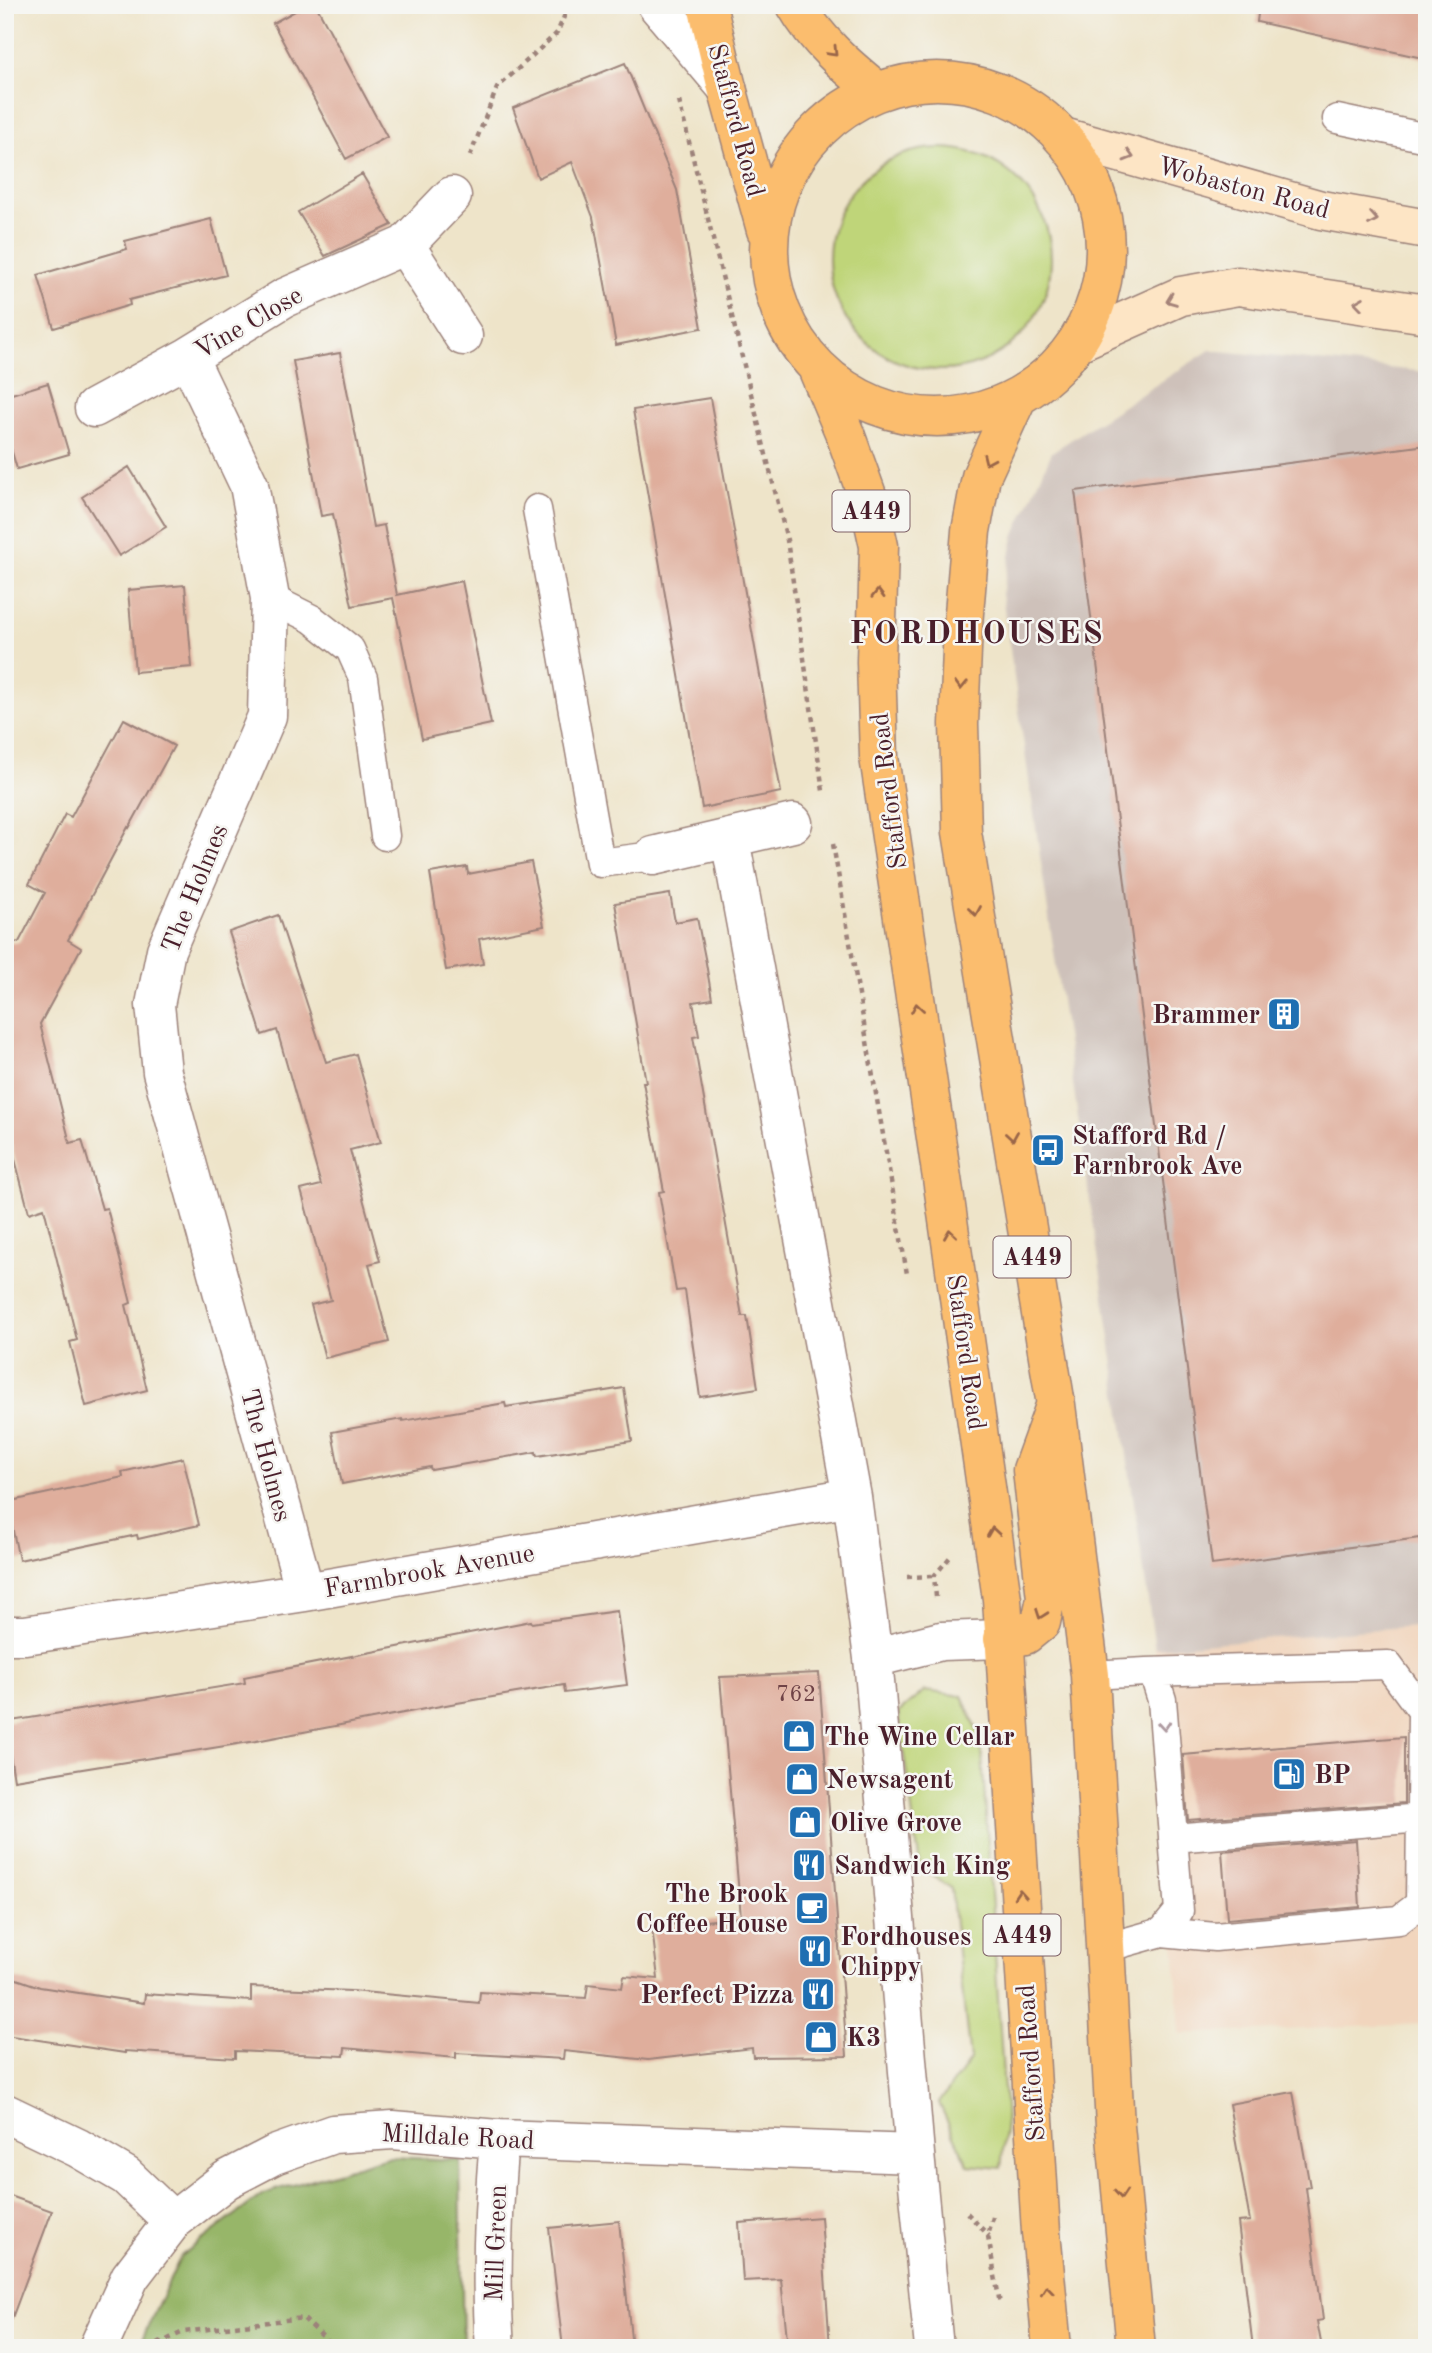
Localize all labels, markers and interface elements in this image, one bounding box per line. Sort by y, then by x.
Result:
street label: Stafford Road [702,41,768,200]
one-way arrow [824,43,837,56]
one-way arrow [1123,147,1135,162]
street label: Wobaston Road [1155,153,1332,224]
one-way arrow [1367,211,1379,226]
street label: Vine Close [191,283,307,365]
one-way arrow [1166,292,1178,306]
one-way arrow [1354,296,1365,311]
one-way arrow [982,453,996,465]
road number: A449 [832,490,910,532]
one-way arrow [870,588,885,599]
district label: FORDHOUSES [849,618,1105,651]
one-way arrow [953,680,968,691]
street label: Stafford Road [867,711,912,871]
street label: The Holmes [158,821,233,957]
one-way arrow [967,905,982,917]
building icon: Brammer [1265,995,1303,1033]
one-way arrow [910,1003,925,1014]
place label: Brammer [1152,1003,1260,1029]
place label: Stafford Rd / Farnbrook Ave [1072,1124,1243,1180]
one-way arrow [1004,1130,1019,1142]
bus stop icon: Stafford Rd / Farnbrook Ave [1029,1131,1067,1169]
one-way arrow [943,1228,958,1239]
road number: A449 [993,1237,1070,1278]
street label: Stafford Road [941,1272,989,1432]
street label: The Holmes [235,1386,295,1525]
one-way arrow [985,1526,1000,1537]
street label: Farmbrook Avenue [322,1541,537,1603]
one-way arrow [1035,1607,1049,1620]
house number: 762 [776,1683,816,1706]
shop icon: The Wine Cellar [780,1717,818,1755]
one-way arrow [1156,1721,1171,1732]
place label: The Wine Cellar [824,1725,1015,1751]
fuel station icon: BP [1270,1755,1308,1793]
shop icon: Newsagent [783,1760,821,1798]
place label: BP [1314,1763,1351,1789]
place label: Newsagent [826,1768,953,1794]
shop icon: Olive Grove [786,1803,824,1841]
place label: Olive Grove [830,1811,962,1837]
restaurant icon: Sandwich King [790,1846,828,1884]
place label: Sandwich King [834,1854,1011,1880]
place label: The Brook Coffee House [635,1882,788,1938]
cafe icon: The Brook Coffee House [793,1889,831,1927]
one-way arrow [1012,1889,1027,1900]
road number: A449 [984,1914,1060,1956]
place label: Fordhouses Chippy [840,1925,971,1981]
restaurant icon: Fordhouses Chippy [796,1932,834,1970]
restaurant icon: Perfect Pizza [799,1975,837,2013]
place label: Perfect Pizza [640,1983,794,2009]
street label: Stafford Road [1014,1983,1050,2142]
shop icon: K3 [802,2018,840,2056]
place label: K3 [846,2026,881,2052]
street label: Milldale Road [381,2121,535,2155]
street label: Mill Green [482,2184,512,2302]
one-way arrow [1113,2189,1128,2200]
one-way arrow [1039,2284,1054,2295]

